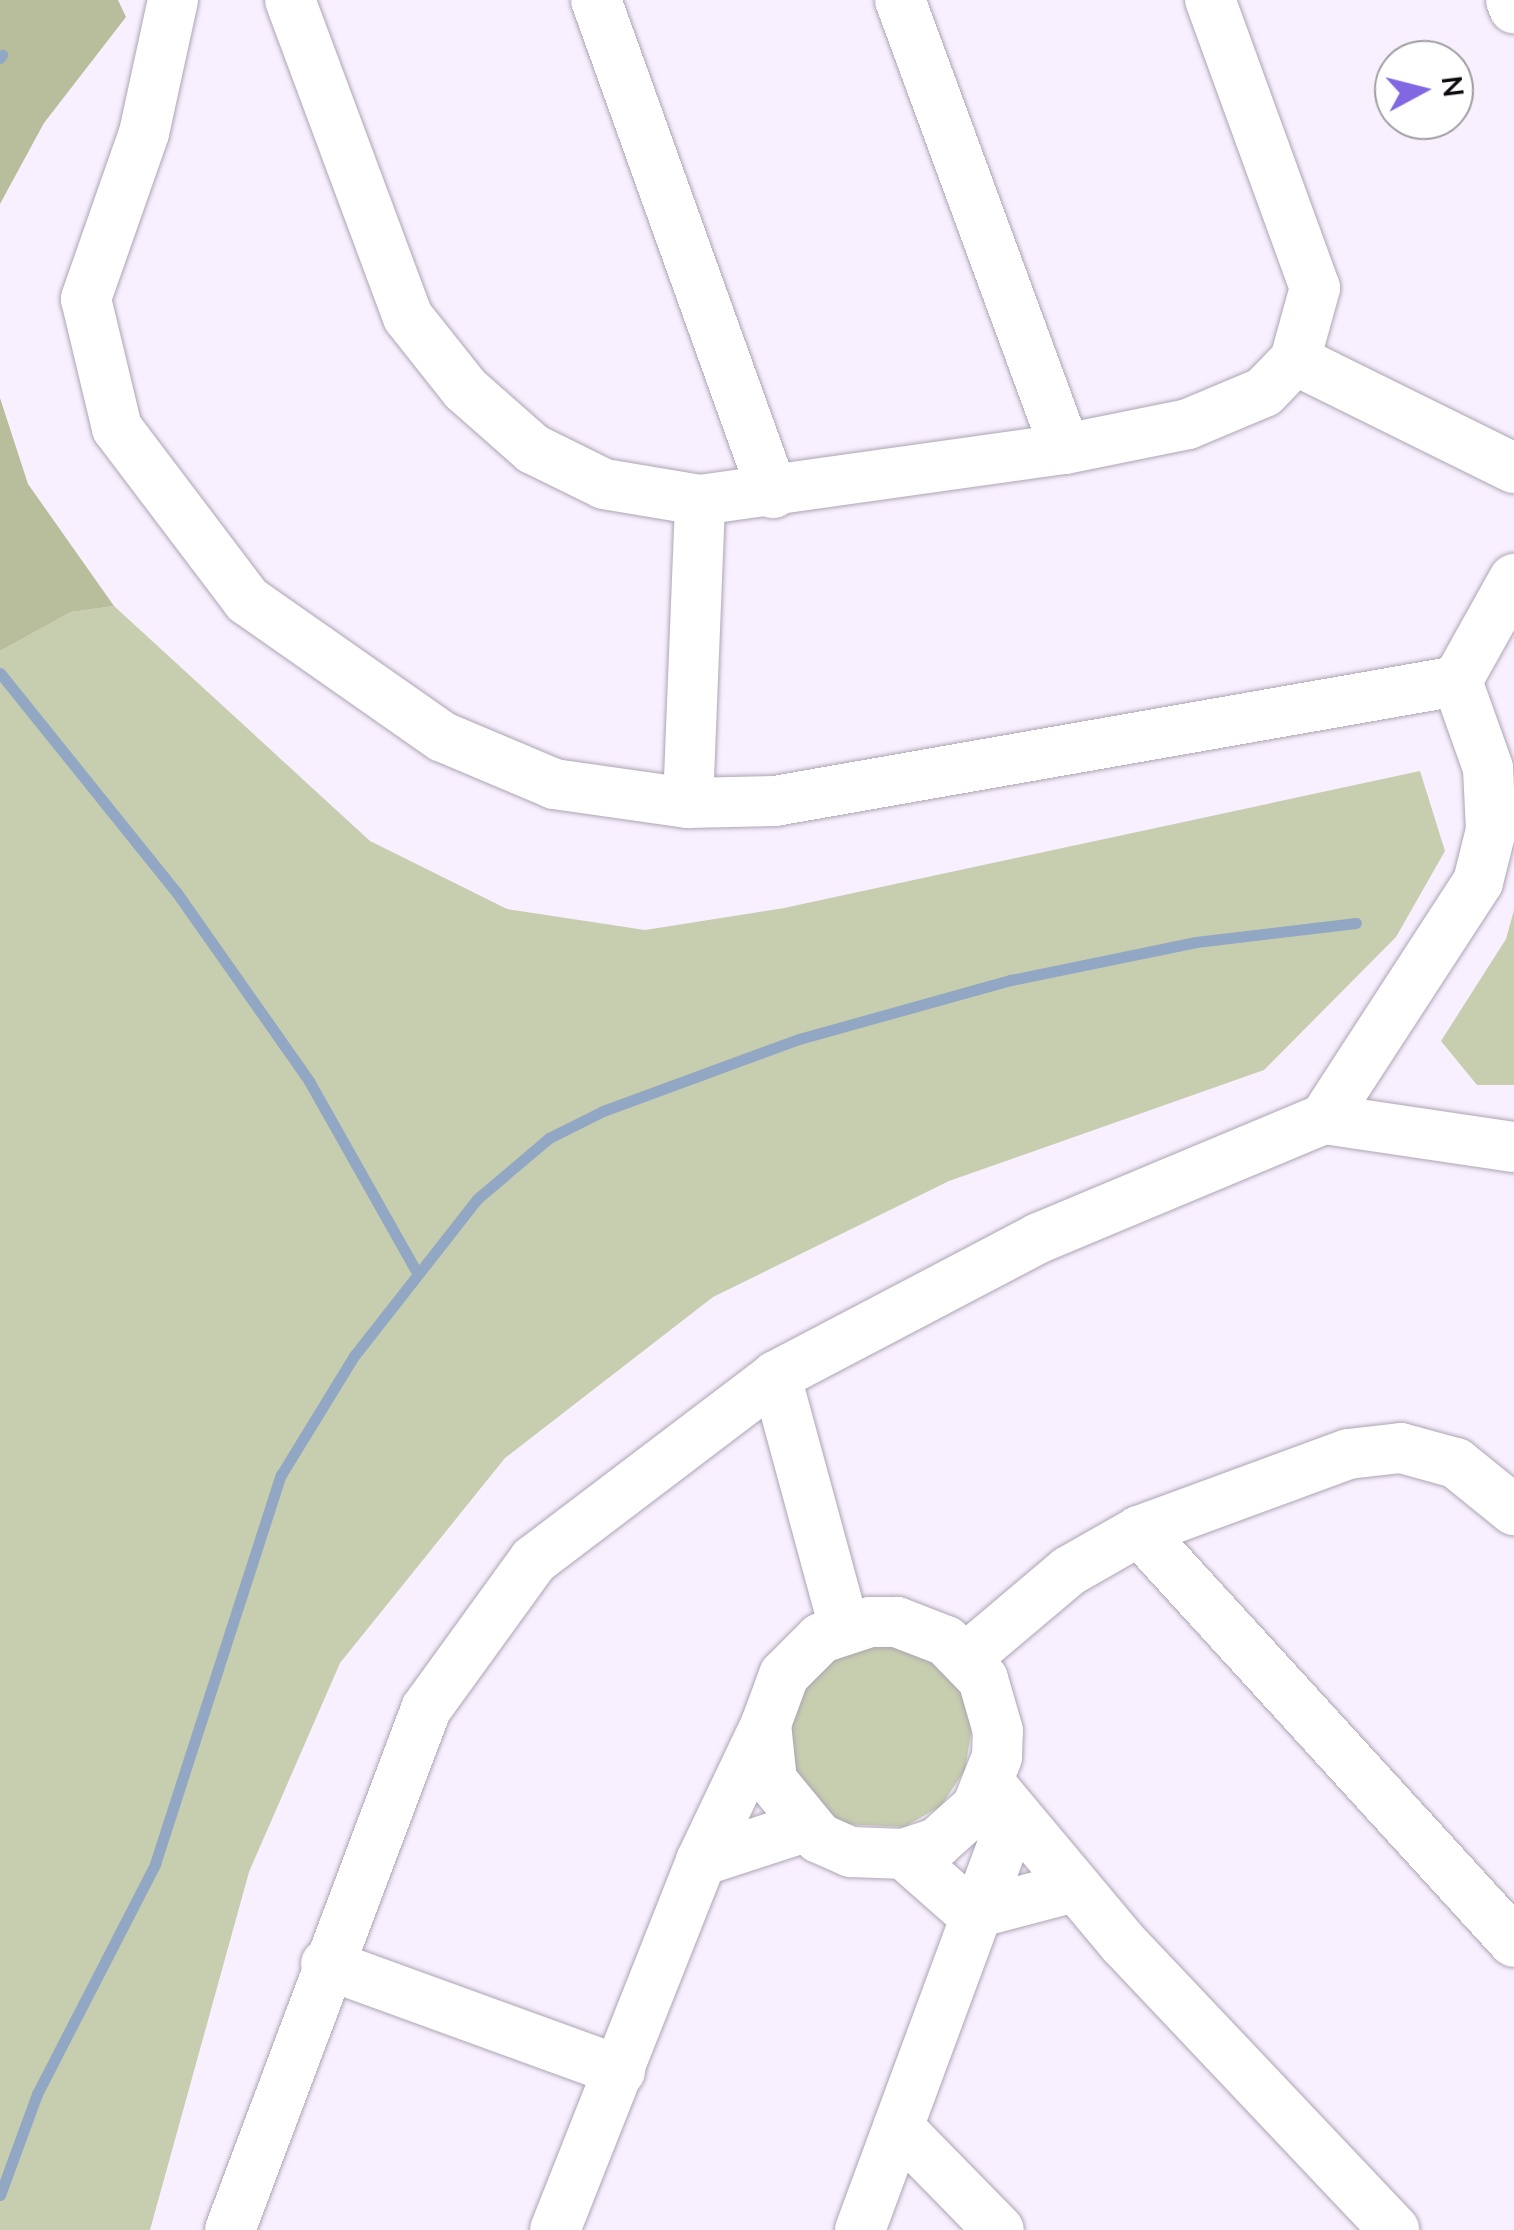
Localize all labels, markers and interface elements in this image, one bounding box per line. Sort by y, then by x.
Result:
north arrow [1374,40,1474,140]
text: N [1432,74,1472,99]

